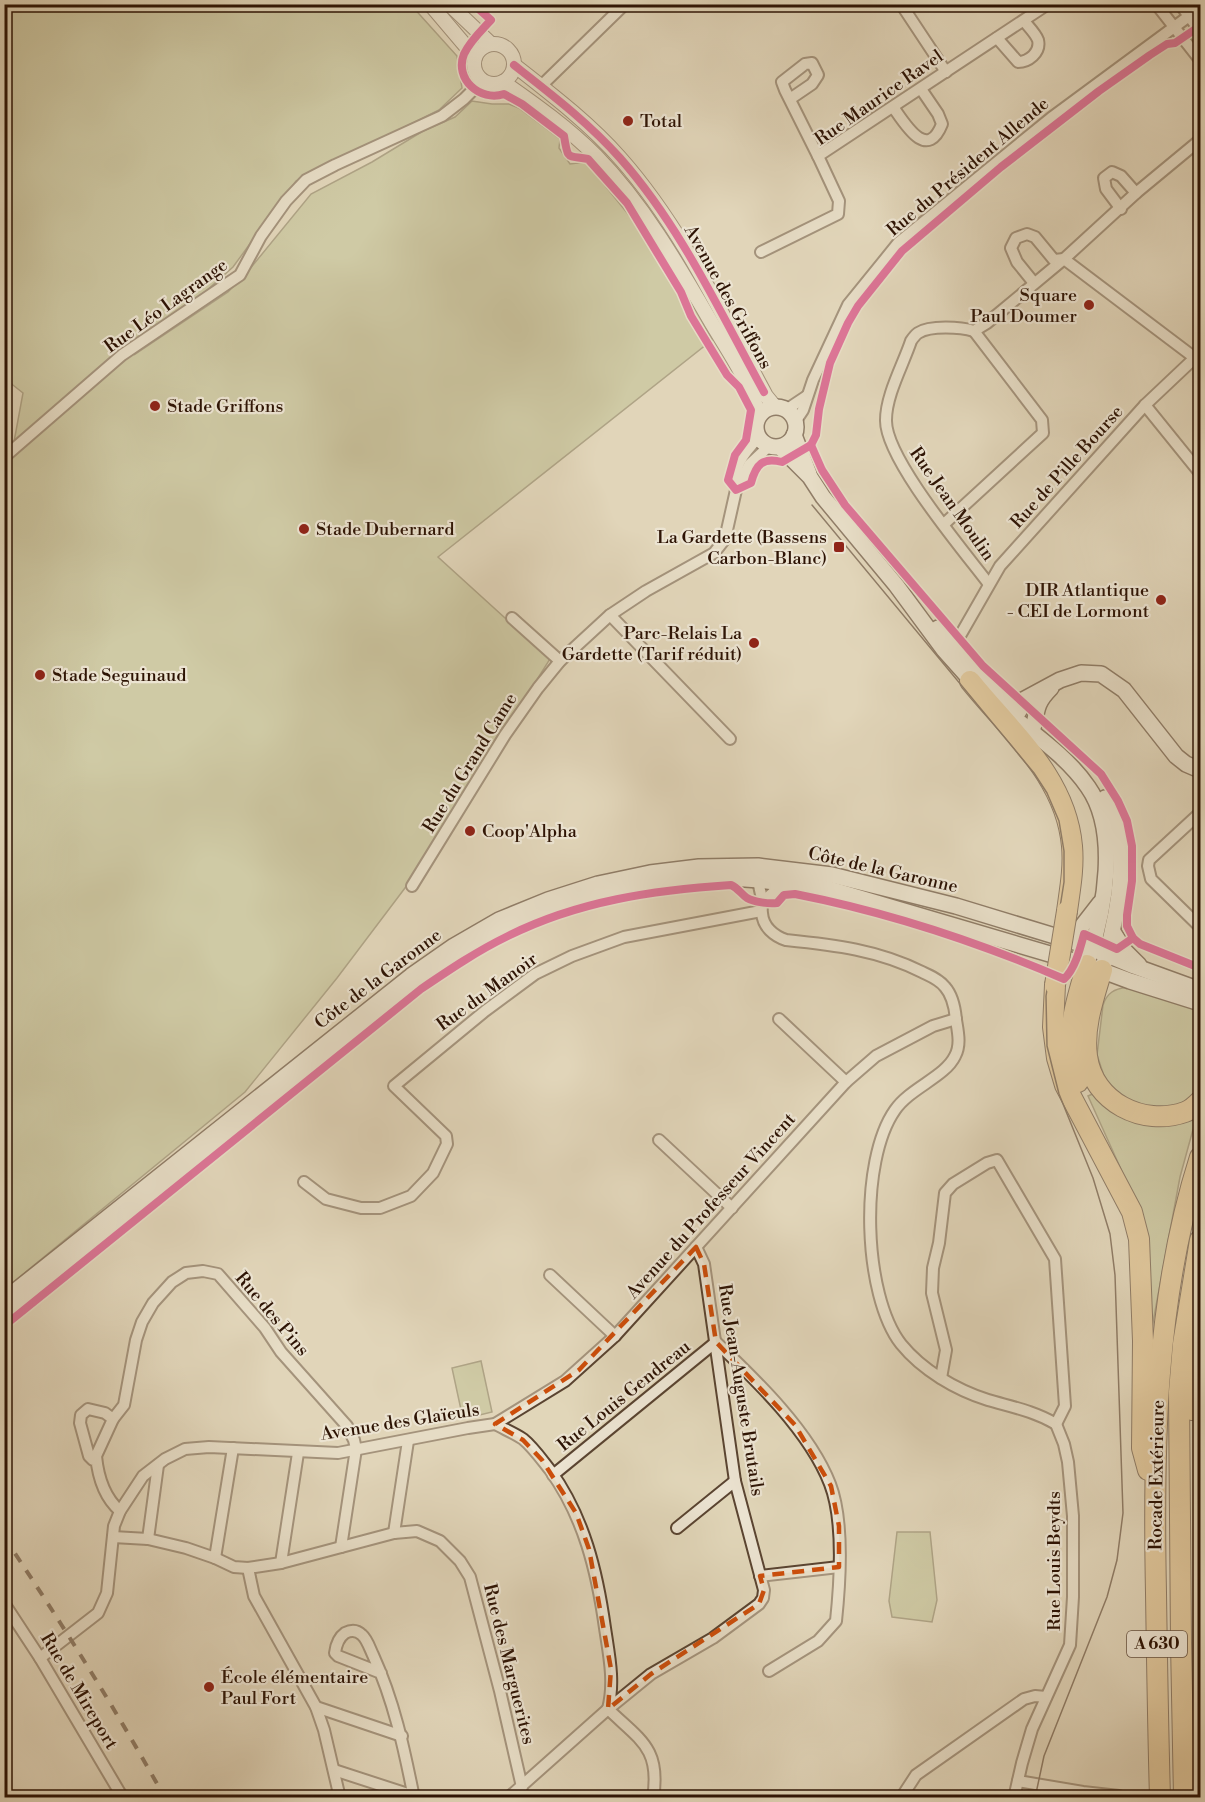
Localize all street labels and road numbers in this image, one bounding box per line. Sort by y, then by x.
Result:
street label: Rue Maurice Ravel [810,45,948,151]
street label: Rue du Président Allende [882,92,1054,242]
street label: Avenue des Griffons [678,220,777,373]
street label: Rue Léo Lagrange [100,254,232,358]
street label: Rue de Pille Bourse [1006,401,1128,533]
street label: Rue Jean Moulin [904,442,1000,566]
street label: Rue du Grand Came [418,689,522,837]
street label: Côte de la Garonne [806,842,960,898]
street label: Côte de la Garonne [310,924,446,1034]
street label: Rue du Manoir [432,948,542,1036]
street label: Avenue du Professeur Vincent [621,1108,801,1305]
street label: Rue des Pins [230,1267,314,1361]
street label: Rue Jean-Auguste Brutails [713,1282,769,1498]
street label: Rue Louis Gendreau [553,1335,696,1457]
street label: Avenue des Glaïeuls [318,1398,481,1446]
street label: Rocade Extérieure [1144,1399,1170,1551]
street label: Rue Louis Beydts [1043,1491,1066,1631]
street label: Rue des Marguerites [478,1581,540,1747]
street label: Rue de Mireport [35,1628,123,1754]
road number: A 630 [1127,1631,1187,1657]

